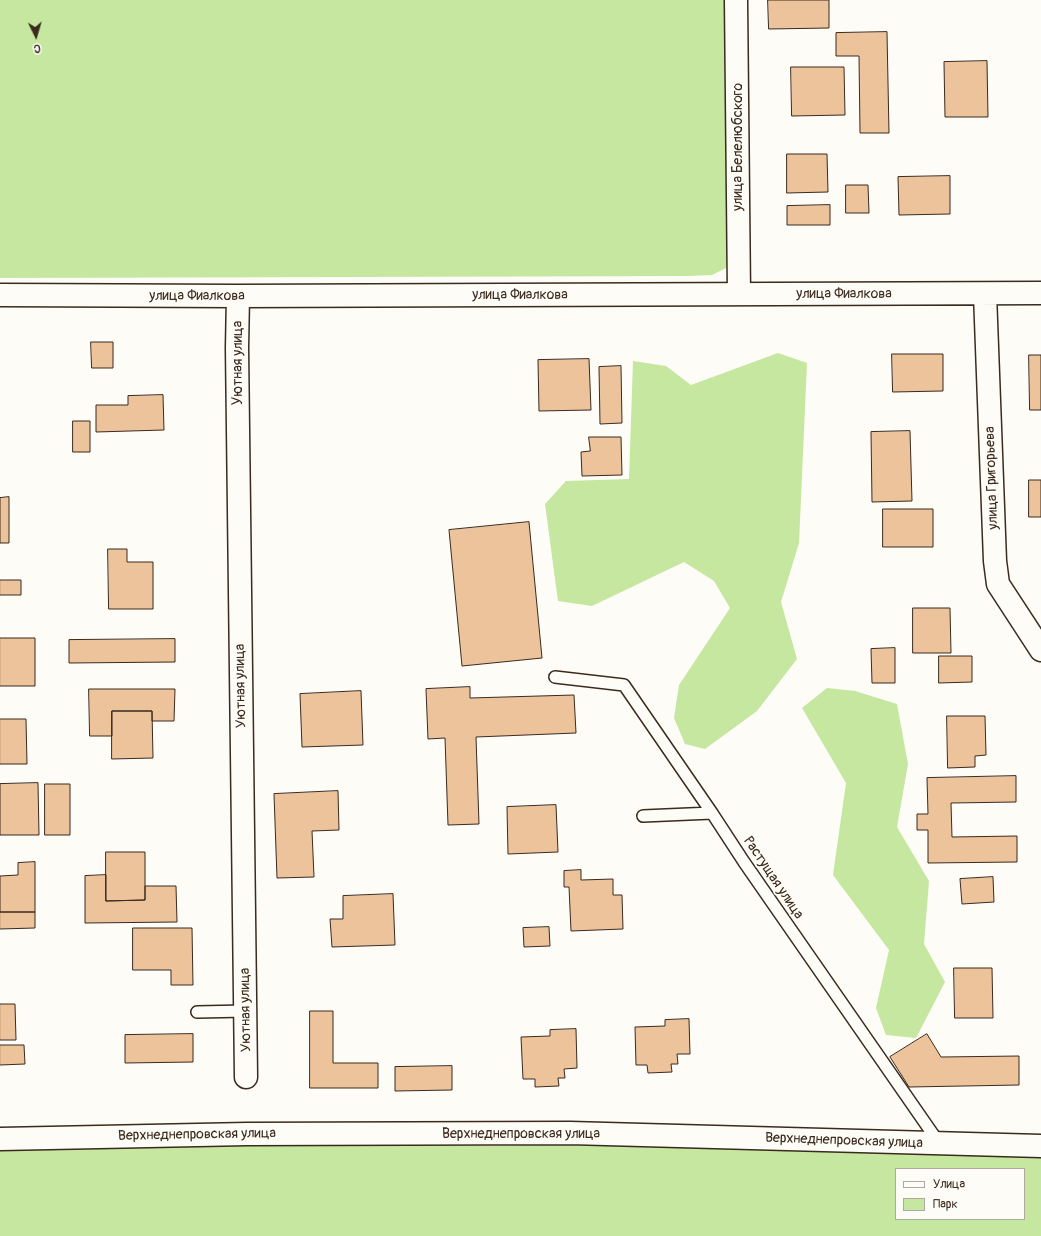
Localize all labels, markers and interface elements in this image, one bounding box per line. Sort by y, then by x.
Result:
north arrow [16,16,56,56]
text: С [33,42,41,55]
street label: улица Белелюбского [730,83,746,211]
street label: улица Фиалкова [796,286,892,302]
street label: улица Фиалкова [472,287,568,303]
street label: улица Фиалкова [149,288,245,304]
street label: Уютная улица [230,321,246,405]
street label: улица Григорьева [982,426,1002,530]
street label: Уютная улица [232,644,250,728]
street label: Растущая улица [739,834,807,922]
street label: Уютная улица [237,968,255,1052]
street label: Верхнеднепровская улица [118,1125,276,1145]
street label: Верхнеднепровская улица [442,1126,600,1142]
street label: Верхнеднепровская улица [765,1130,923,1152]
legend [895,1168,1025,1220]
text: Улица [933,1177,965,1192]
text: Парк [933,1197,958,1212]

